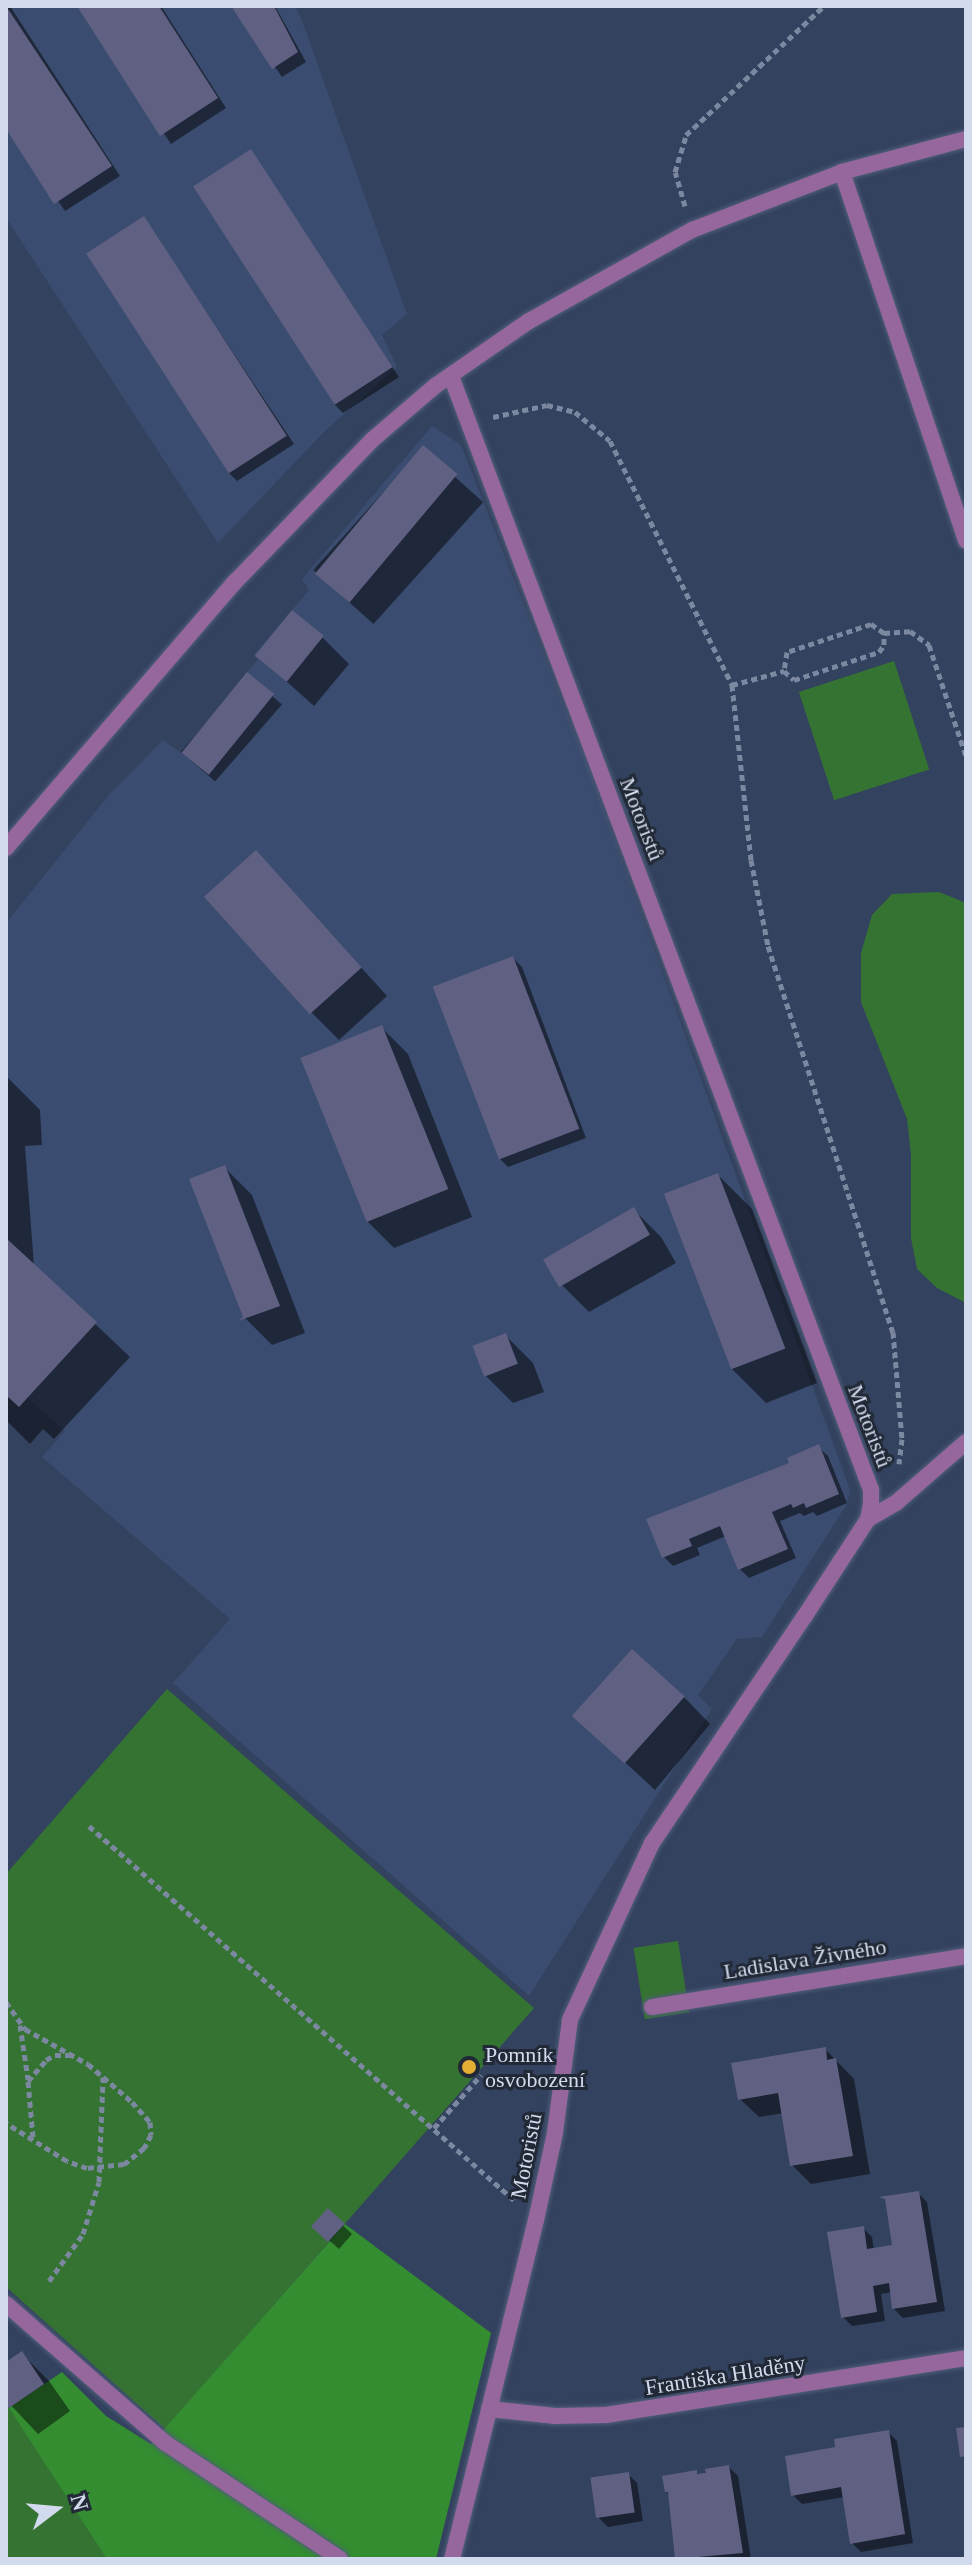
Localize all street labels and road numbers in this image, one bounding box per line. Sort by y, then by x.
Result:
street label: Motoristů [614,774,670,864]
street label: Motoristů [842,1381,898,1471]
street label: Ladislava Živného [722,1933,888,1985]
street label: Motoristů [505,2111,547,2201]
street label: Františka Hladěny [643,2349,807,2401]

